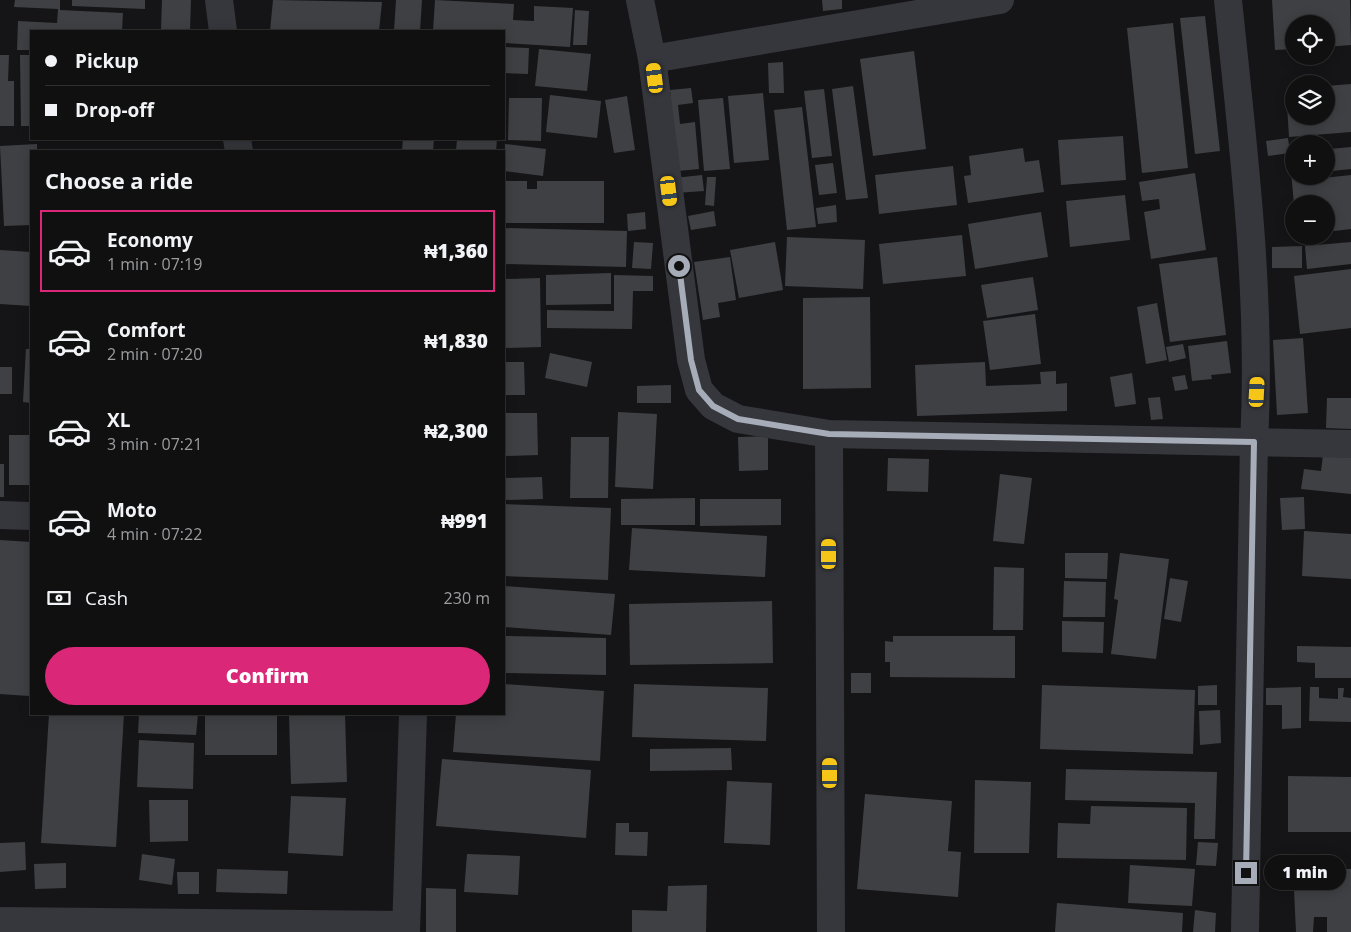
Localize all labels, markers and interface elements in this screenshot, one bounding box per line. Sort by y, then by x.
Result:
map controls [1285,15,1335,245]
button: locate [1285,15,1335,65]
text: Pickup [75,48,139,74]
car [645,62,664,94]
button: layers [1285,75,1335,125]
text: Drop-off [75,97,154,123]
button: + [1285,135,1335,185]
text: Choose a ride [45,165,193,195]
car [659,175,678,207]
button: − [1285,195,1335,245]
text: Economy [107,227,193,253]
icon: car [47,229,92,274]
text: ₦1,360 [424,238,488,264]
text: 1 min · 07:19 [107,253,202,275]
route start [668,255,690,277]
text: Comfort [107,317,186,343]
icon: car [47,319,92,364]
text: ₦1,830 [424,328,488,354]
text: 2 min · 07:20 [107,343,202,365]
car [1248,377,1265,407]
text: XL [107,407,130,433]
icon: car [47,409,92,454]
text: ₦2,300 [424,418,488,444]
text: 3 min · 07:21 [107,433,202,455]
text: Moto [107,497,157,523]
icon: car [47,499,92,544]
text: ₦991 [441,508,488,534]
text: 4 min · 07:22 [107,523,202,545]
car [821,539,836,569]
icon: cash [45,584,73,612]
text: Cash [85,585,128,611]
text: 230 m [444,587,490,609]
button: Confirm [45,647,490,705]
car [822,758,837,788]
callout: 1 min [1264,856,1346,890]
text: 1 min [1282,861,1328,883]
route end [1235,862,1257,884]

